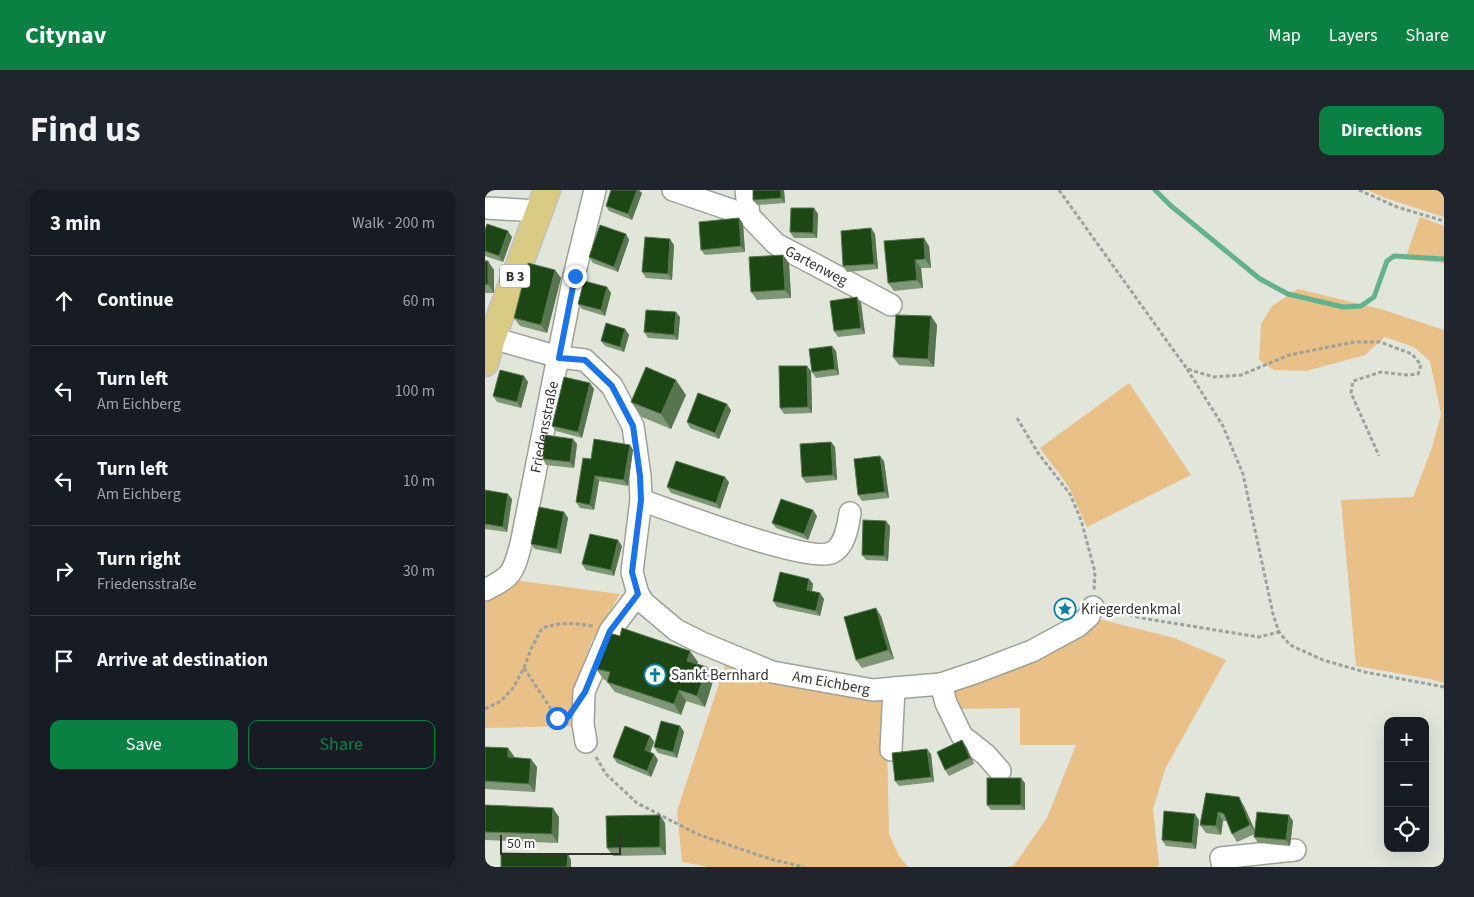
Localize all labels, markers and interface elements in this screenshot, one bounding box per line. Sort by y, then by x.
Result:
text: Citynav [25,18,106,53]
text: Map [1269,23,1301,48]
text: Layers [1329,23,1378,48]
text: Share [1406,23,1449,48]
text: Find us [30,105,140,155]
button: Directions [1319,106,1444,155]
text: 3 min [50,208,101,238]
text: Walk · 200 m [352,212,435,234]
street label: Gartenweg [781,241,852,291]
road number: B 3 [500,264,530,288]
route end [564,265,587,288]
icon: ahead [50,287,78,315]
text: Continue [97,287,174,314]
text: 60 m [403,290,435,312]
text: Turn left [97,366,168,393]
icon: left [50,377,78,405]
street label: Friedensstraße [525,379,564,475]
text: 100 m [395,380,435,402]
text: Am Eichberg [97,393,181,415]
text: Turn left [97,456,168,483]
icon: left [50,467,78,495]
text: 10 m [403,470,435,492]
text: Am Eichberg [97,483,181,505]
text: Turn right [97,546,181,573]
icon: right [50,557,78,585]
text: 30 m [403,560,435,582]
text: Friedensstraße [97,573,196,595]
place icon: Kriegerdenkmal [1053,597,1077,621]
place label: Kriegerdenkmal [1081,599,1181,620]
icon: arrive [50,647,78,675]
text: Arrive at destination [97,647,268,674]
church icon: Sankt Bernhard [643,663,667,687]
place label: Sankt Bernhard [671,665,769,686]
street label: Am Eichberg [791,666,872,700]
route start [546,707,569,730]
map controls [1384,717,1429,852]
button: + [1384,717,1429,762]
button: Save [50,720,238,769]
button: Share [248,720,435,769]
button: − [1384,762,1429,807]
button: locate [1384,807,1429,852]
scale bar [500,832,621,855]
text: 50 m [507,834,535,854]

